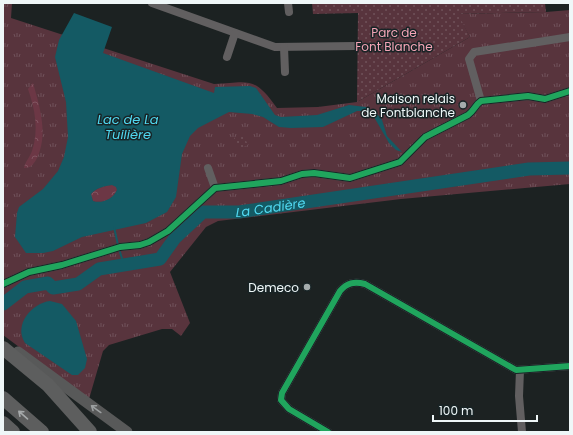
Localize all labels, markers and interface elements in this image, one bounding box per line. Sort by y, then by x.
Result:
park label: Parc de Font Blanche [355,24,433,55]
place label: Maison relais de Fontblanche [361,90,455,121]
marker: Maison relais de Fontblanche [458,100,468,110]
water label: Lac de La Tuilière [97,110,159,144]
water label: La Cadière [236,193,307,222]
place label: Demeco [248,279,299,296]
marker: Demeco [302,282,312,292]
scale bar [433,397,537,423]
text: 100 m [439,402,473,419]
one-way arrow [90,405,101,413]
one-way arrow [18,411,28,420]

